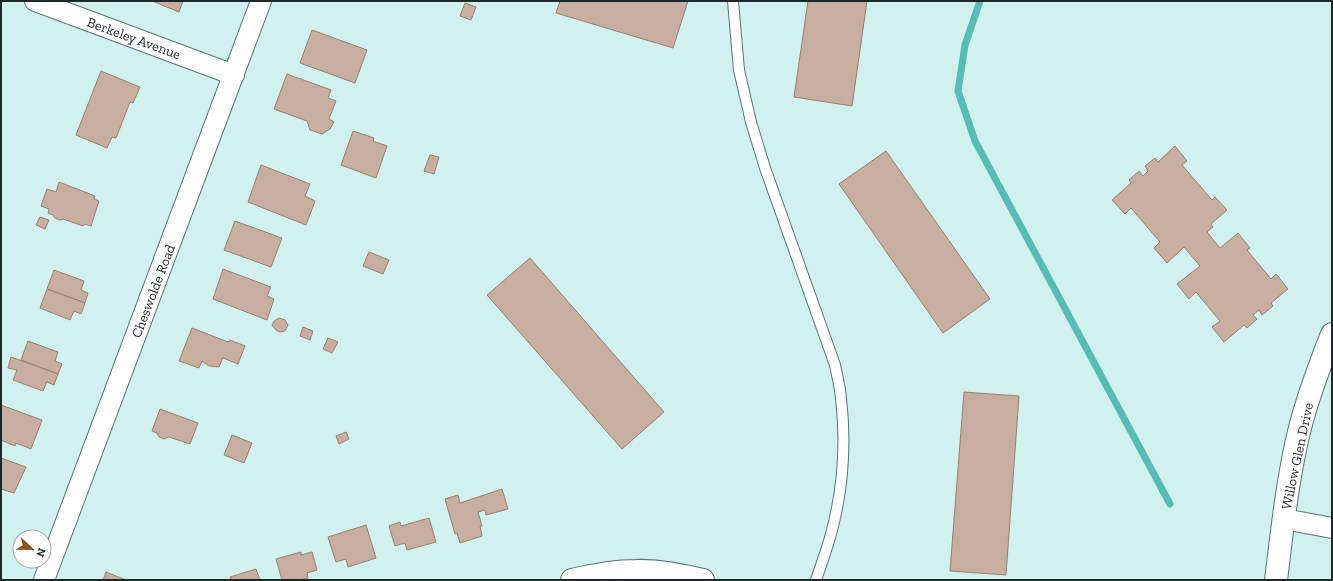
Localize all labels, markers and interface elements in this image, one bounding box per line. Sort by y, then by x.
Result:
street label: Berkeley Avenue [85,14,183,63]
street label: Cheswolde Road [128,242,179,340]
street label: Willow Glen Drive [1278,401,1317,511]
north arrow [12,529,52,569]
text: N [33,546,48,559]

